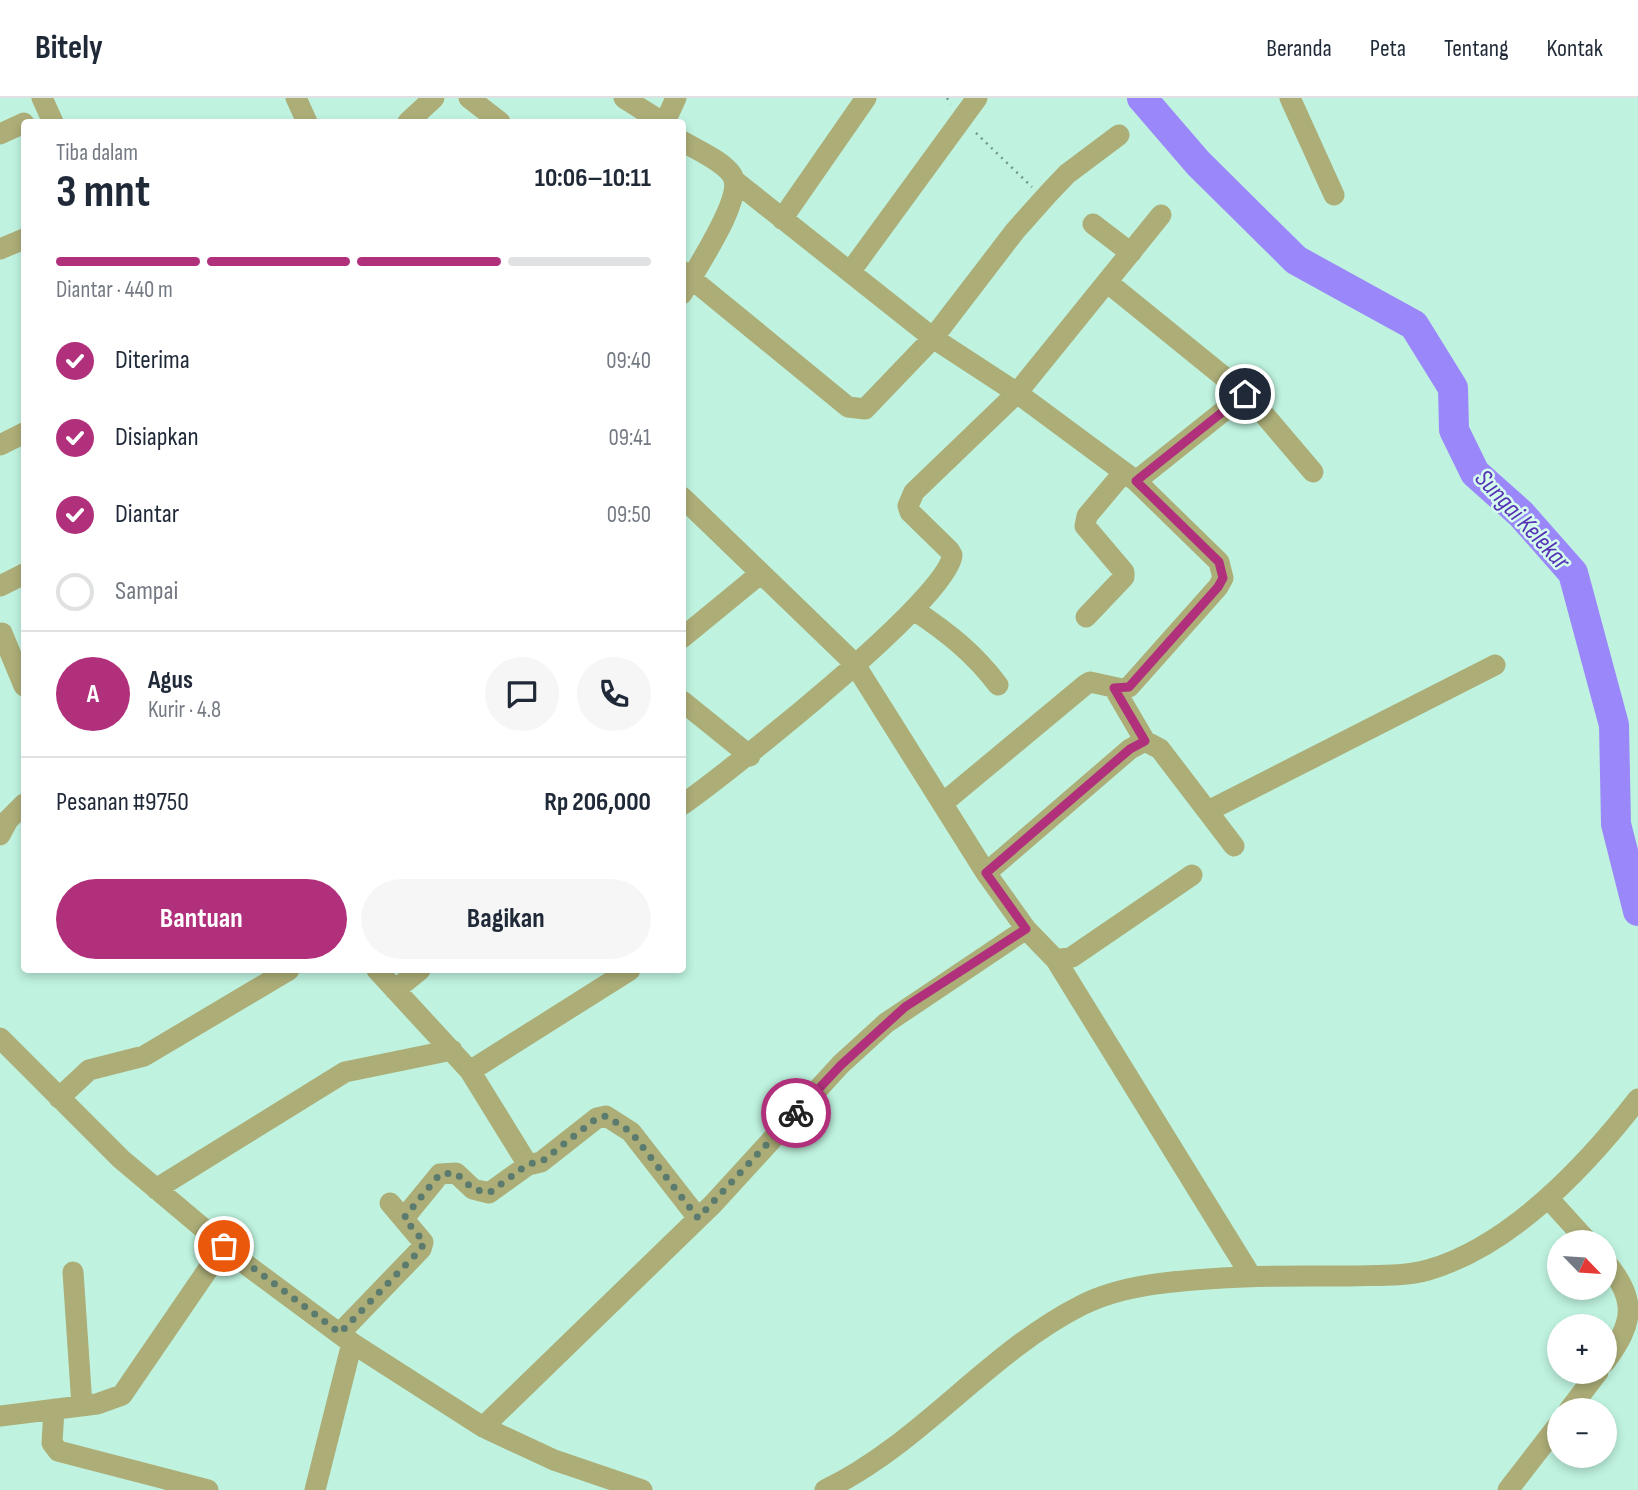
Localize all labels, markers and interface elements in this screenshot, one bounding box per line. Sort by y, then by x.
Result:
text: Bitely [35,28,103,68]
text: Beranda [1266,34,1332,63]
text: Peta [1370,34,1406,63]
text: Tentang [1444,34,1509,63]
text: Kontak [1547,34,1603,63]
text: Tiba dalam [56,139,138,167]
text: 10:06–10:11 [535,163,651,194]
text: 3 mnt [56,165,150,220]
text: Diantar · 440 m [56,276,173,304]
icon: check [56,342,94,380]
text: Diterima [115,345,190,376]
text: 09:40 [606,347,651,375]
pin [1215,364,1275,424]
icon: home [1226,375,1264,413]
icon: check [56,419,94,457]
text: Disiapkan [115,422,199,453]
text: 09:41 [608,424,651,452]
water label: Sungai Kelekar [1468,464,1577,578]
icon: check [56,496,94,534]
text: Diantar [115,499,179,530]
text: 09:50 [607,501,651,529]
text: Sampai [115,576,178,607]
button: chat [485,657,559,731]
button: phone [577,657,651,731]
text: Agus [148,665,193,696]
text: A [87,679,99,710]
text: Kurir · 4.8 [148,696,221,724]
text: Pesanan #9750 [56,787,189,818]
text: Rp 206,000 [544,787,651,818]
button: Bantuan [56,879,347,959]
button: Bagikan [361,879,651,959]
courier [761,1078,831,1148]
icon: bike [777,1094,815,1132]
pin [194,1216,254,1276]
icon: bag [205,1227,243,1265]
north arrow [1547,1230,1617,1300]
map controls [1547,1230,1617,1468]
button: + [1547,1314,1617,1384]
button: − [1547,1398,1617,1468]

